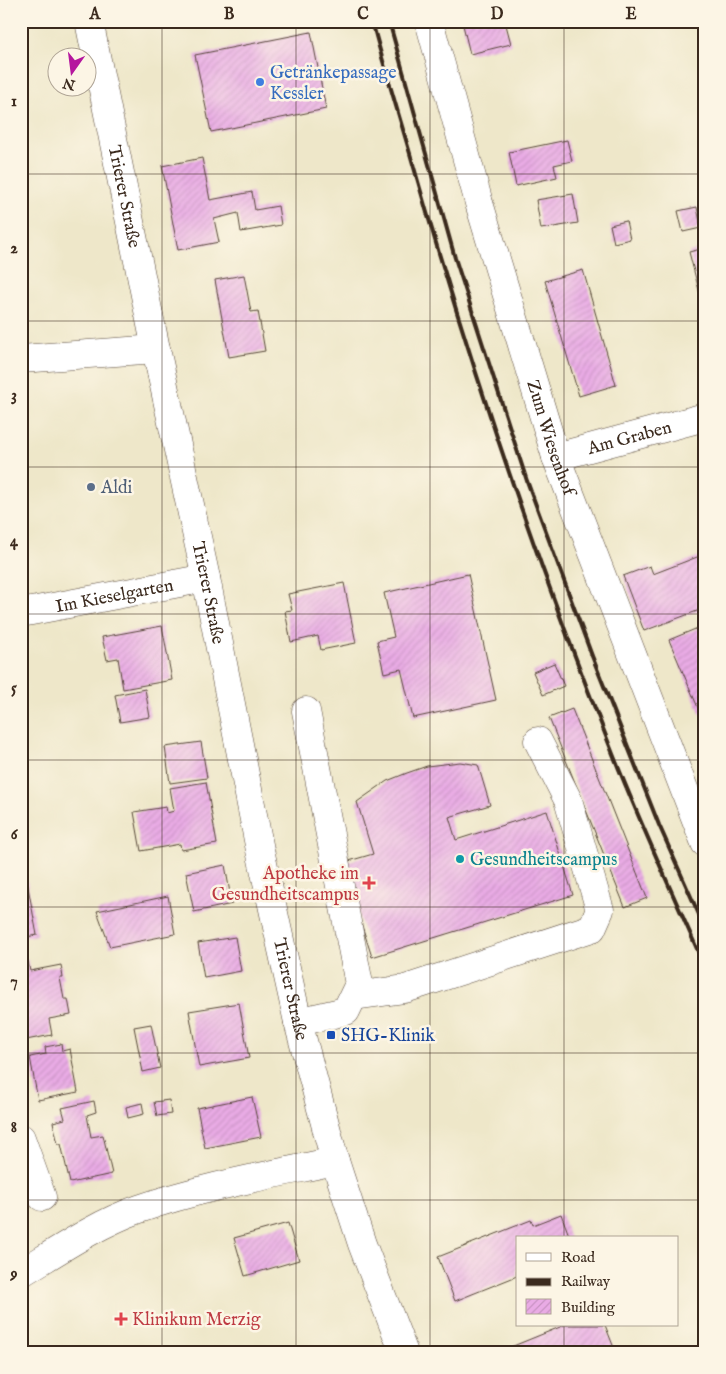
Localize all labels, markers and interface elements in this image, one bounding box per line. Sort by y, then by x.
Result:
text: A [89,5,102,25]
text: B [224,5,235,25]
text: C [357,5,369,25]
text: D [491,5,504,25]
text: E [625,5,637,25]
north arrow [48,48,98,98]
place label: Getränkepassage Kessler [270,62,397,106]
text: N [61,73,78,94]
marker: Getränkepassage Kessler [254,76,266,88]
text: 1 [11,92,17,112]
street label: Trierer Straße [102,143,145,250]
text: 2 [10,239,18,259]
street label: Zum Wiesenhof [520,377,581,502]
text: 3 [11,386,17,406]
street label: Am Graben [584,416,675,461]
place label: Aldi [100,477,133,500]
marker: Aldi [85,481,97,493]
text: 4 [10,532,19,552]
street label: Trierer Straße [185,539,229,646]
street label: Im Kieselgarten [54,574,176,619]
text: 5 [11,679,17,699]
text: 6 [11,825,19,845]
place label: Gesundheitscampus [470,849,617,872]
marker: Gesundheitscampus [454,853,466,865]
place label: Apotheke im Gesundheitscampus [212,863,359,907]
marker: Apotheke im Gesundheitscampus [363,877,375,889]
street label: Trierer Straße [267,936,312,1043]
text: 7 [10,972,18,992]
place label: SHG-Klinik [341,1025,435,1048]
marker: SHG-Klinik [325,1029,337,1041]
text: 8 [11,1118,17,1138]
legend [516,1236,678,1326]
text: Road [561,1248,596,1267]
text: 9 [10,1265,18,1285]
text: Railway [561,1272,611,1291]
text: Building [561,1298,616,1317]
place label: Klinikum Merzig [132,1309,261,1332]
marker: Klinikum Merzig [114,1312,128,1326]

